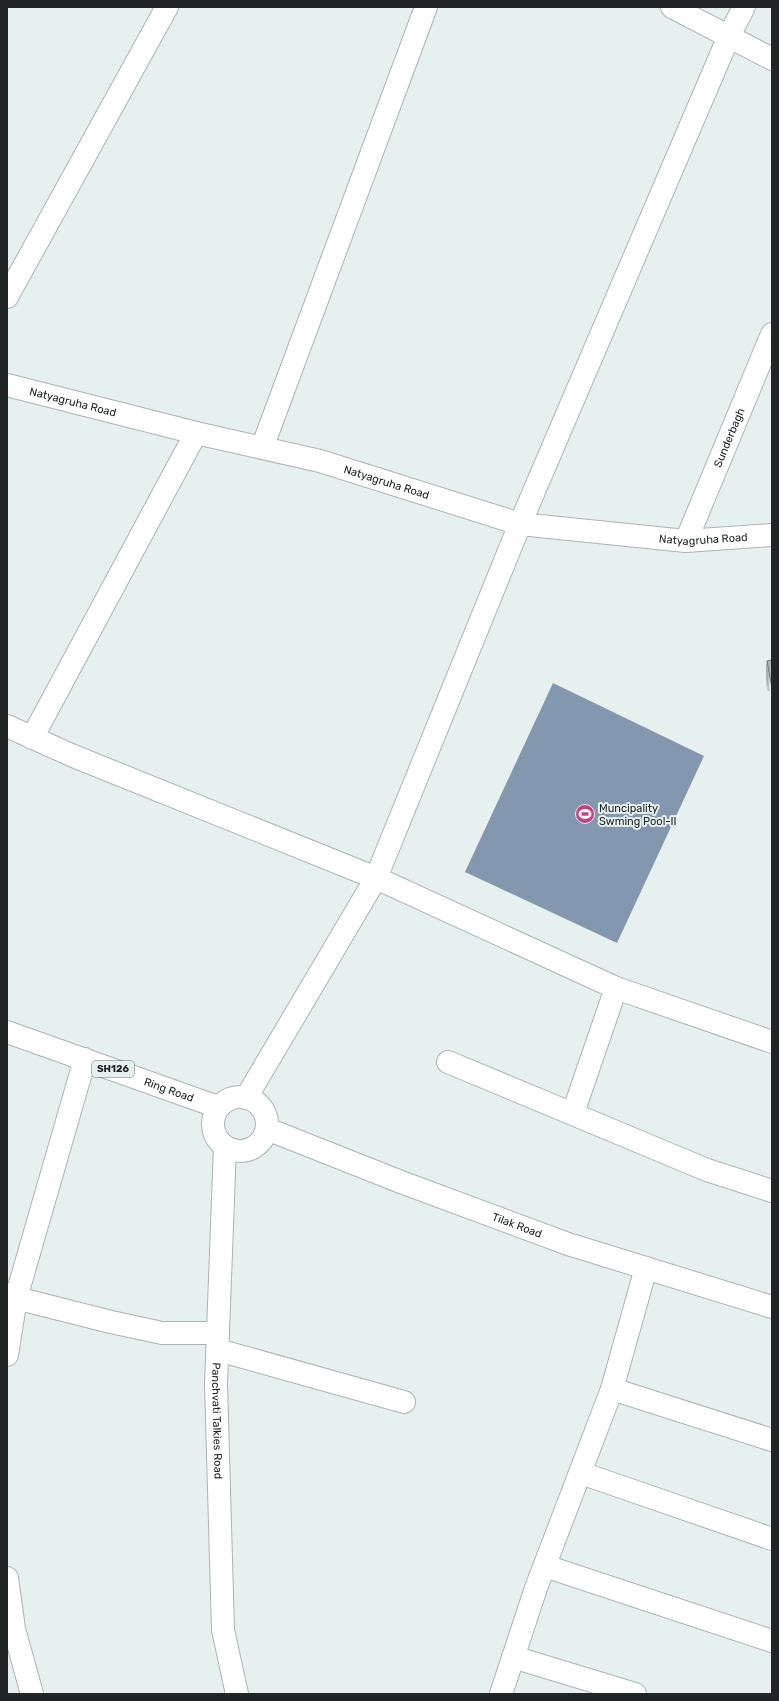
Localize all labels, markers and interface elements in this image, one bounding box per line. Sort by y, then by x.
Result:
street label: Natyagruha Road [28,384,118,419]
street label: Sunderbagh [711,406,747,469]
street label: Natyagruha Road [342,462,431,502]
street label: Natyagruha Road [658,530,748,548]
place label: Muncipality Swming Pool-II [599,802,677,828]
sports icon: Muncipality Swming Pool-II [574,803,596,825]
road number: SH126 [92,1061,134,1077]
street label: Ring Road [142,1075,196,1104]
street label: Tilak Road [490,1210,544,1240]
street label: Panchvati Talkies Road [209,1362,225,1479]

